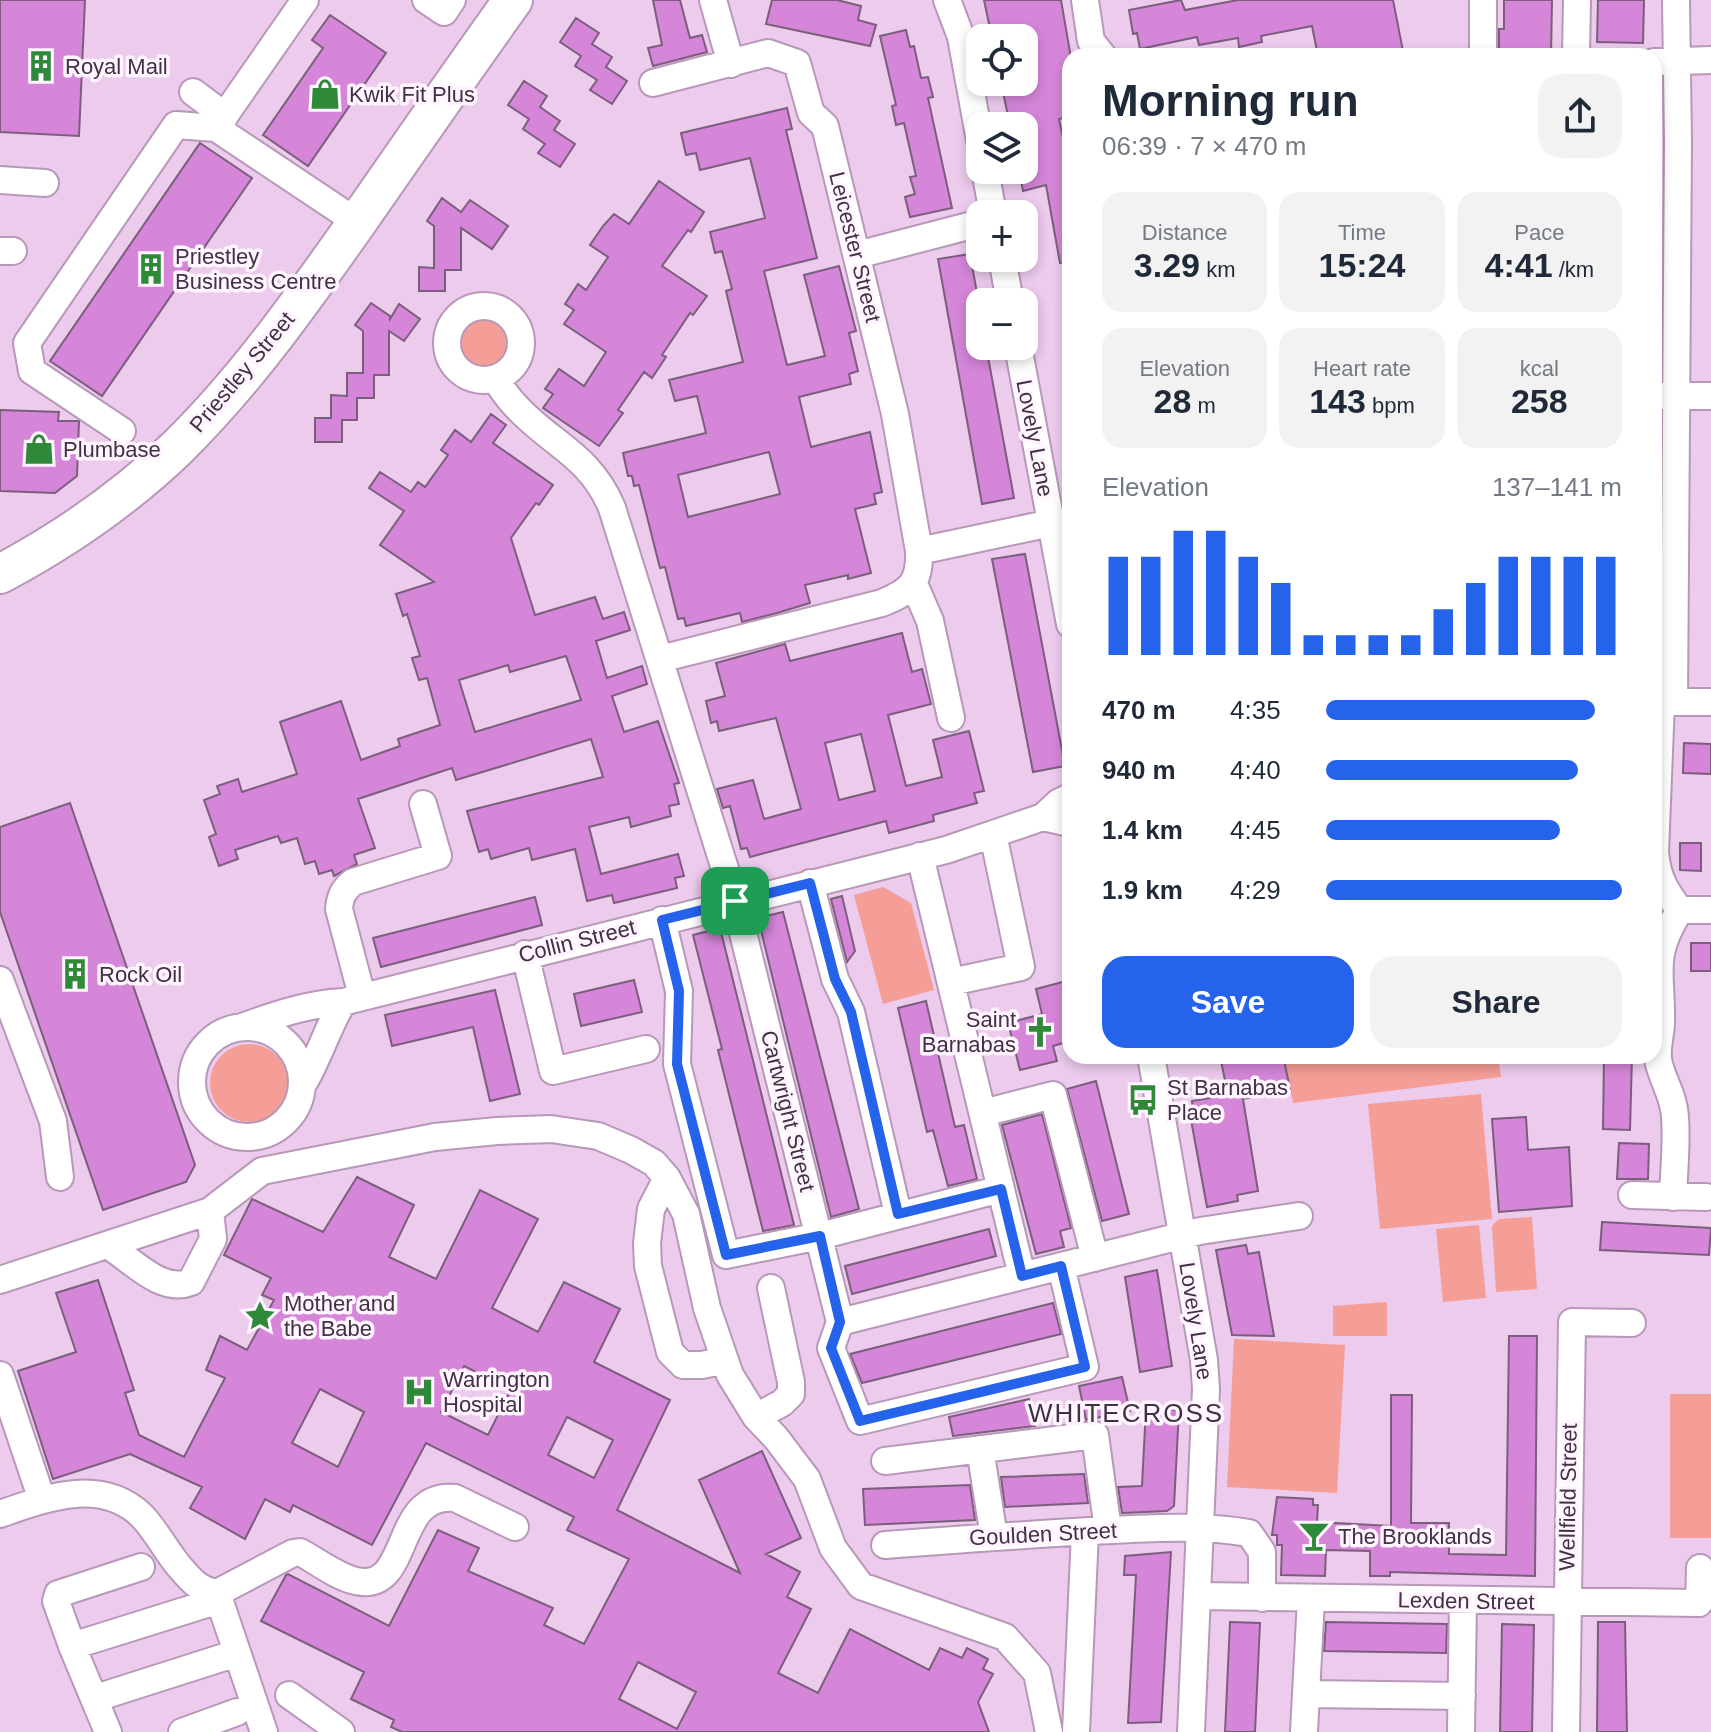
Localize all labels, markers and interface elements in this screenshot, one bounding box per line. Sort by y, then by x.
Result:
map controls [966,24,1038,360]
button: locate [966,24,1038,96]
building icon: Royal Mail [24,49,58,83]
place label: Royal Mail [65,54,168,79]
button: share [1538,74,1622,158]
text: Morning run [1102,76,1359,125]
shop icon: Kwik Fit Plus [308,77,342,111]
place label: Kwik Fit Plus [349,82,475,107]
button: layers [966,112,1038,184]
text: 06:39 · 7 × 470 m [1102,131,1307,161]
street label: Leicester Street [824,169,886,325]
button: + [966,200,1038,272]
text: Distance [1142,220,1227,245]
text: Time [1338,220,1386,245]
text: Pace [1514,220,1564,245]
place label: Priestley Business Centre [175,244,336,294]
text: 3.29 [1134,246,1200,284]
text: 15:24 [1319,246,1405,284]
text: 4:41 [1485,246,1553,284]
building icon: Priestley Business Centre [134,252,168,286]
text: km [1200,257,1235,282]
text: /km [1553,257,1594,282]
button: − [966,288,1038,360]
street label: Priestley Street [184,307,300,437]
text: Elevation [1139,356,1230,381]
text: Heart rate [1313,356,1411,381]
text: kcal [1520,356,1559,381]
street label: Lovely Lane [1011,377,1059,499]
text: 28 [1154,382,1191,420]
text: 143 [1309,382,1366,420]
text: 258 [1511,382,1568,420]
text: m [1191,393,1216,418]
text: bpm [1366,393,1415,418]
shop icon: Plumbase [22,432,56,466]
place label: Plumbase [63,437,161,462]
text: Elevation [1102,472,1209,502]
text: 137–141 m [1492,472,1622,502]
text: 470 m [1102,695,1176,725]
text: 4:35 [1230,695,1281,725]
text: 940 m [1102,755,1176,785]
text: 4:40 [1230,755,1281,785]
text: 1.4 km [1102,815,1183,845]
text: 4:45 [1230,815,1281,845]
pin [701,867,769,935]
text: 1.9 km [1102,875,1183,905]
text: 4:29 [1230,875,1281,905]
icon: arrive [713,879,757,923]
street label: Collin Street [516,914,638,968]
button: Save [1102,956,1354,1048]
button: Share [1370,956,1622,1048]
building icon: Rock Oil [58,957,92,991]
place label: Rock Oil [99,962,182,987]
place label: Saint Barnabas [922,1007,1016,1057]
church icon: Saint Barnabas [1023,1015,1057,1049]
street label: Cartwright Street [756,1028,820,1194]
place label: St Barnabas Place [1167,1075,1288,1125]
bus stop icon: St Barnabas Place [1126,1083,1160,1117]
street label: Lovely Lane [1174,1260,1218,1382]
place label: Mother and the Babe [284,1291,395,1341]
place icon: Mother and the Babe [243,1299,277,1333]
place label: Warrington Hospital [443,1367,550,1417]
hospital icon: Warrington Hospital [402,1375,436,1409]
district label: WHITECROSS [1028,1398,1224,1428]
street label: Wellfield Street [1554,1423,1582,1571]
street label: Goulden Street [968,1518,1118,1550]
bar icon: The Brooklands [1297,1519,1331,1553]
place label: The Brooklands [1338,1524,1492,1549]
street label: Lexden Street [1397,1587,1535,1615]

